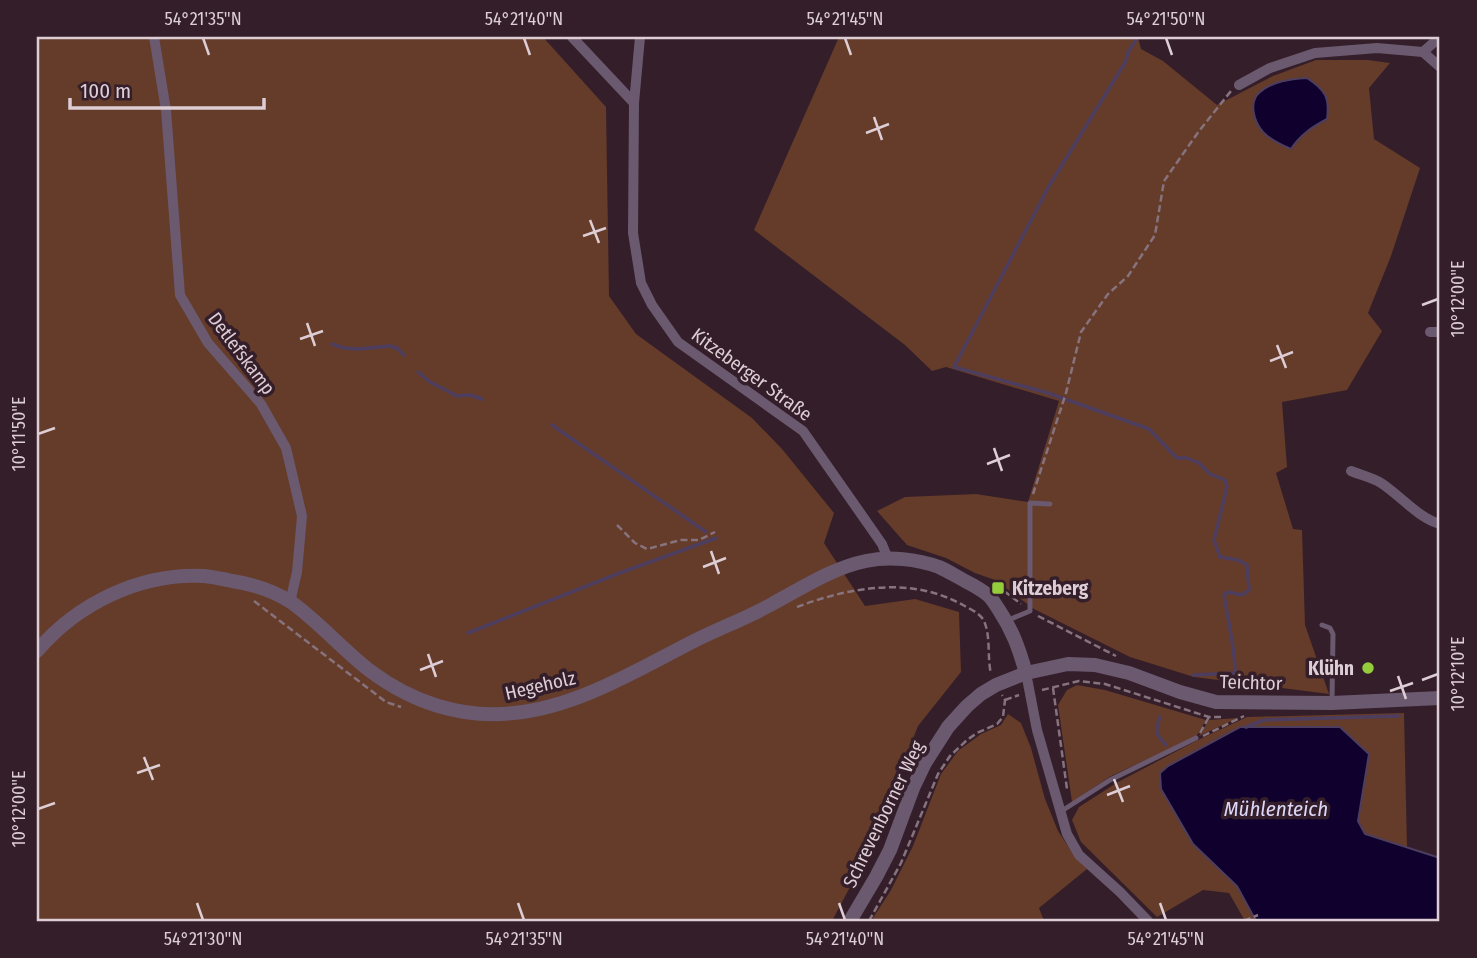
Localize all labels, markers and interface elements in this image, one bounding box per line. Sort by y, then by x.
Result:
text: 54°21'35"N [164,8,242,30]
text: 54°21'40"N [485,8,563,30]
text: 54°21'45"N [807,8,883,30]
text: 54°21'50"N [1127,8,1205,30]
scale bar [70,66,264,110]
text: 100 m [80,78,131,104]
text: 10°12'00"E [1447,260,1469,338]
street label: Detlefskamp [203,308,280,399]
street label: Kitzeberger Straße [687,323,816,426]
text: 10°11'50"E [8,397,30,471]
place label: Kitzeberg [1012,577,1089,600]
marker: Kitzeberg [990,580,1006,596]
text: 10°12'10"E [1447,637,1469,711]
place label: Klühn [1308,657,1354,680]
marker: Klühn [1360,660,1376,676]
street label: Hegeholz [503,666,578,705]
street label: Teichtor [1219,670,1283,695]
street label: Schrevenborner Weg [838,737,929,891]
text: 10°12'00"E [8,770,30,848]
water label: Mühlenteich [1224,796,1328,822]
text: 54°21'30"N [164,928,242,950]
text: 54°21'35"N [485,928,563,950]
text: 54°21'40"N [806,928,884,950]
text: 54°21'45"N [1128,928,1204,950]

